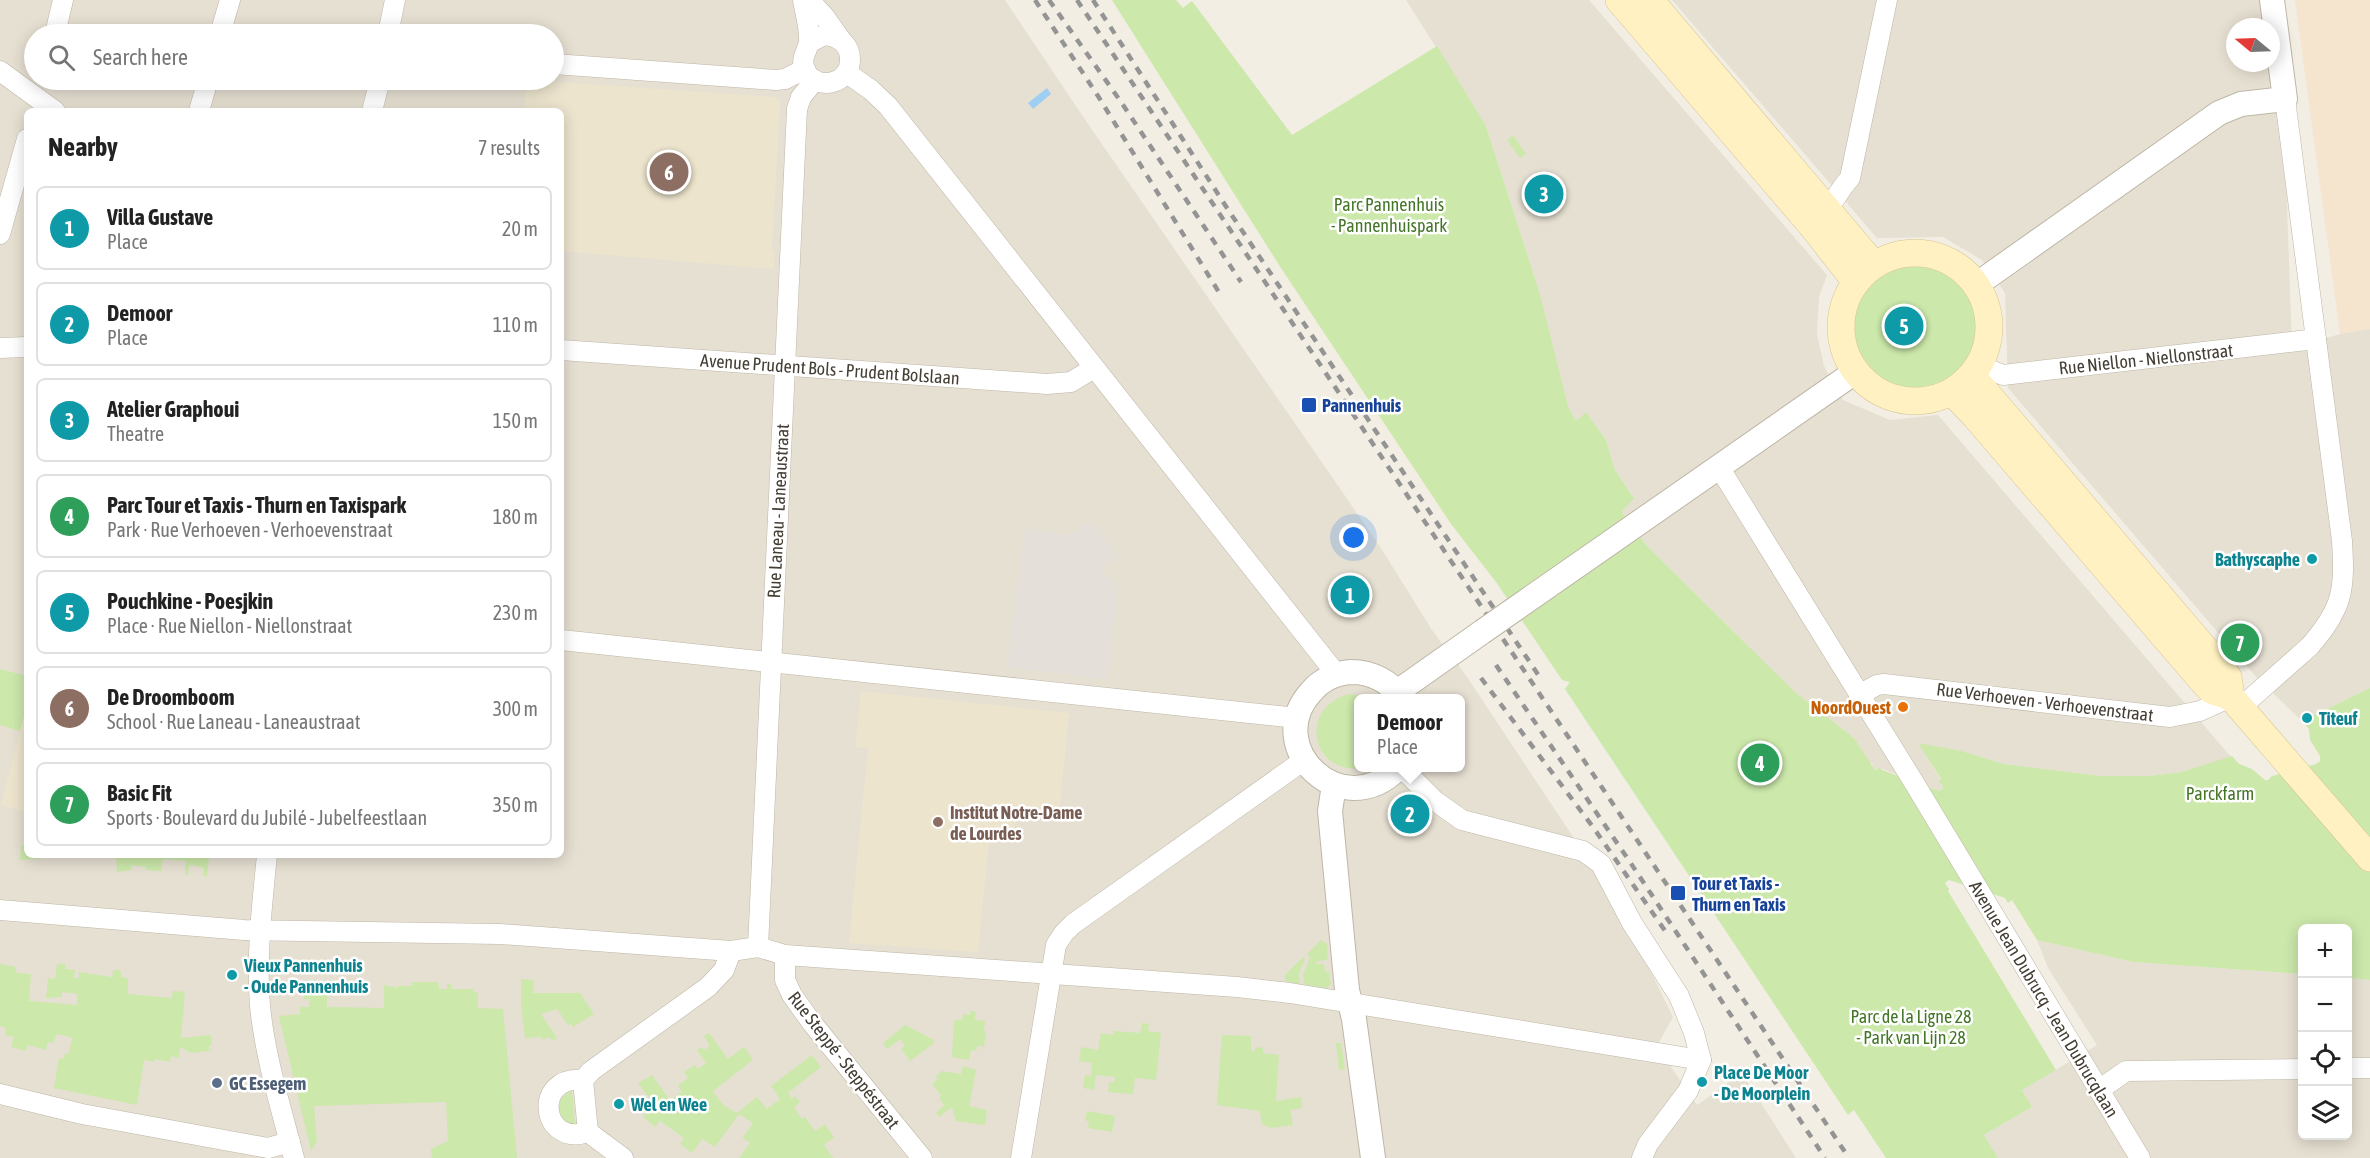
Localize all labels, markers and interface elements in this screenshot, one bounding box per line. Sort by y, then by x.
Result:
north arrow [2226,18,2280,72]
search box [24,24,564,90]
icon: search [45,41,78,74]
text: Search here [93,44,188,70]
text: Nearby [48,132,118,162]
text: 7 results [478,136,540,159]
pin: 6 [650,150,688,195]
pin: 3 [1524,172,1564,216]
park label: Parc Pannenhuis - Pannenhuispark [1331,194,1447,236]
text: Villa Gustave [107,204,213,230]
text: 1 [65,217,74,240]
text: 20 m [502,217,538,240]
text: Place [107,230,148,253]
text: Demoor [107,300,172,326]
pin: 5 [1884,304,1924,348]
text: 2 [65,313,74,336]
text: 110 m [493,313,538,336]
text: Place [107,326,148,349]
street label: Rue Niellon - Niellonstraat [2058,339,2234,379]
street label: Avenue Prudent Bols - Prudent Bolslaan [700,349,960,389]
place label: Pannenhuis [1322,395,1402,416]
text: Atelier Graphoui [107,396,239,422]
marker: Pannenhuis [1300,396,1318,414]
text: 3 [65,409,74,432]
text: 150 m [493,409,538,432]
text: Theatre [107,422,164,445]
street label: Rue Laneau - Laneaustraat [763,423,793,599]
text: Parc Tour et Taxis - Thurn en Taxispark [107,492,406,518]
text: 4 [65,505,74,528]
text: 180 m [493,505,538,528]
text: Park · Rue Verhoeven - Verhoevenstraat [107,518,393,541]
your location [1339,523,1368,552]
place label: Bathyscaphe [2215,549,2300,570]
marker: Bathyscaphe [2305,552,2319,566]
pin: 1 [1330,572,1370,618]
text: Pouchkine - Poesjkin [107,588,273,614]
text: 5 [65,601,74,624]
text: 230 m [493,601,538,624]
text: Place · Rue Niellon - Niellonstraat [107,614,352,637]
pin: 7 [2220,620,2260,666]
street label: Rue Verhoeven - Verhoevenstraat [1935,678,2155,726]
text: De Droomboom [107,684,235,710]
popup [1354,694,1465,772]
text: 6 [65,697,74,720]
text: 300 m [493,697,538,720]
place label: NoordOuest [1811,697,1892,718]
marker: NoordOuest [1896,700,1910,714]
place label: Titeuf [2319,708,2359,729]
text: Demoor [1377,709,1442,735]
text: School · Rue Laneau - Laneaustraat [107,710,361,733]
marker: Titeuf [2300,711,2314,725]
text: Place [1377,735,1418,758]
pin: 4 [1740,740,1780,786]
text: Basic Fit [107,780,172,806]
park label: Parckfarm [2186,783,2254,804]
pin: 2 [1390,792,1430,836]
text: 7 [65,793,74,816]
text: 350 m [493,793,538,816]
place label: Institut Notre-Dame de Lourdes [950,802,1082,844]
text: Sports · Boulevard du Jubilé - Jubelfeestlaan [107,806,427,829]
marker: Institut Notre-Dame de Lourdes [931,815,945,829]
place label: Tour et Taxis - Thurn en Taxis [1692,873,1786,915]
street label: Avenue Jean Dubrucq - Jean Dubrucqlaan [1965,877,2123,1121]
marker: Tour et Taxis - Thurn en Taxis [1669,884,1687,902]
map controls [2298,924,2352,1140]
button: + [2298,924,2352,978]
place label: Vieux Pannenhuis - Oude Pannenhuis [243,955,369,997]
marker: Vieux Pannenhuis - Oude Pannenhuis [225,968,239,982]
button: − [2298,978,2352,1032]
street label: Rue Steppé - Steppéstraat [784,987,904,1133]
park label: Parc de la Ligne 28 - Park van Lijn 28 [1850,1006,1972,1048]
button: locate [2298,1032,2352,1086]
place label: Place De Moor - De Moorplein [1714,1062,1810,1104]
place label: GC Essegem [229,1073,306,1094]
marker: Place De Moor - De Moorplein [1695,1075,1709,1089]
marker: GC Essegem [210,1076,224,1090]
button: layers [2298,1086,2352,1140]
place label: Wel en Wee [630,1094,707,1115]
marker: Wel en Wee [612,1097,626,1111]

